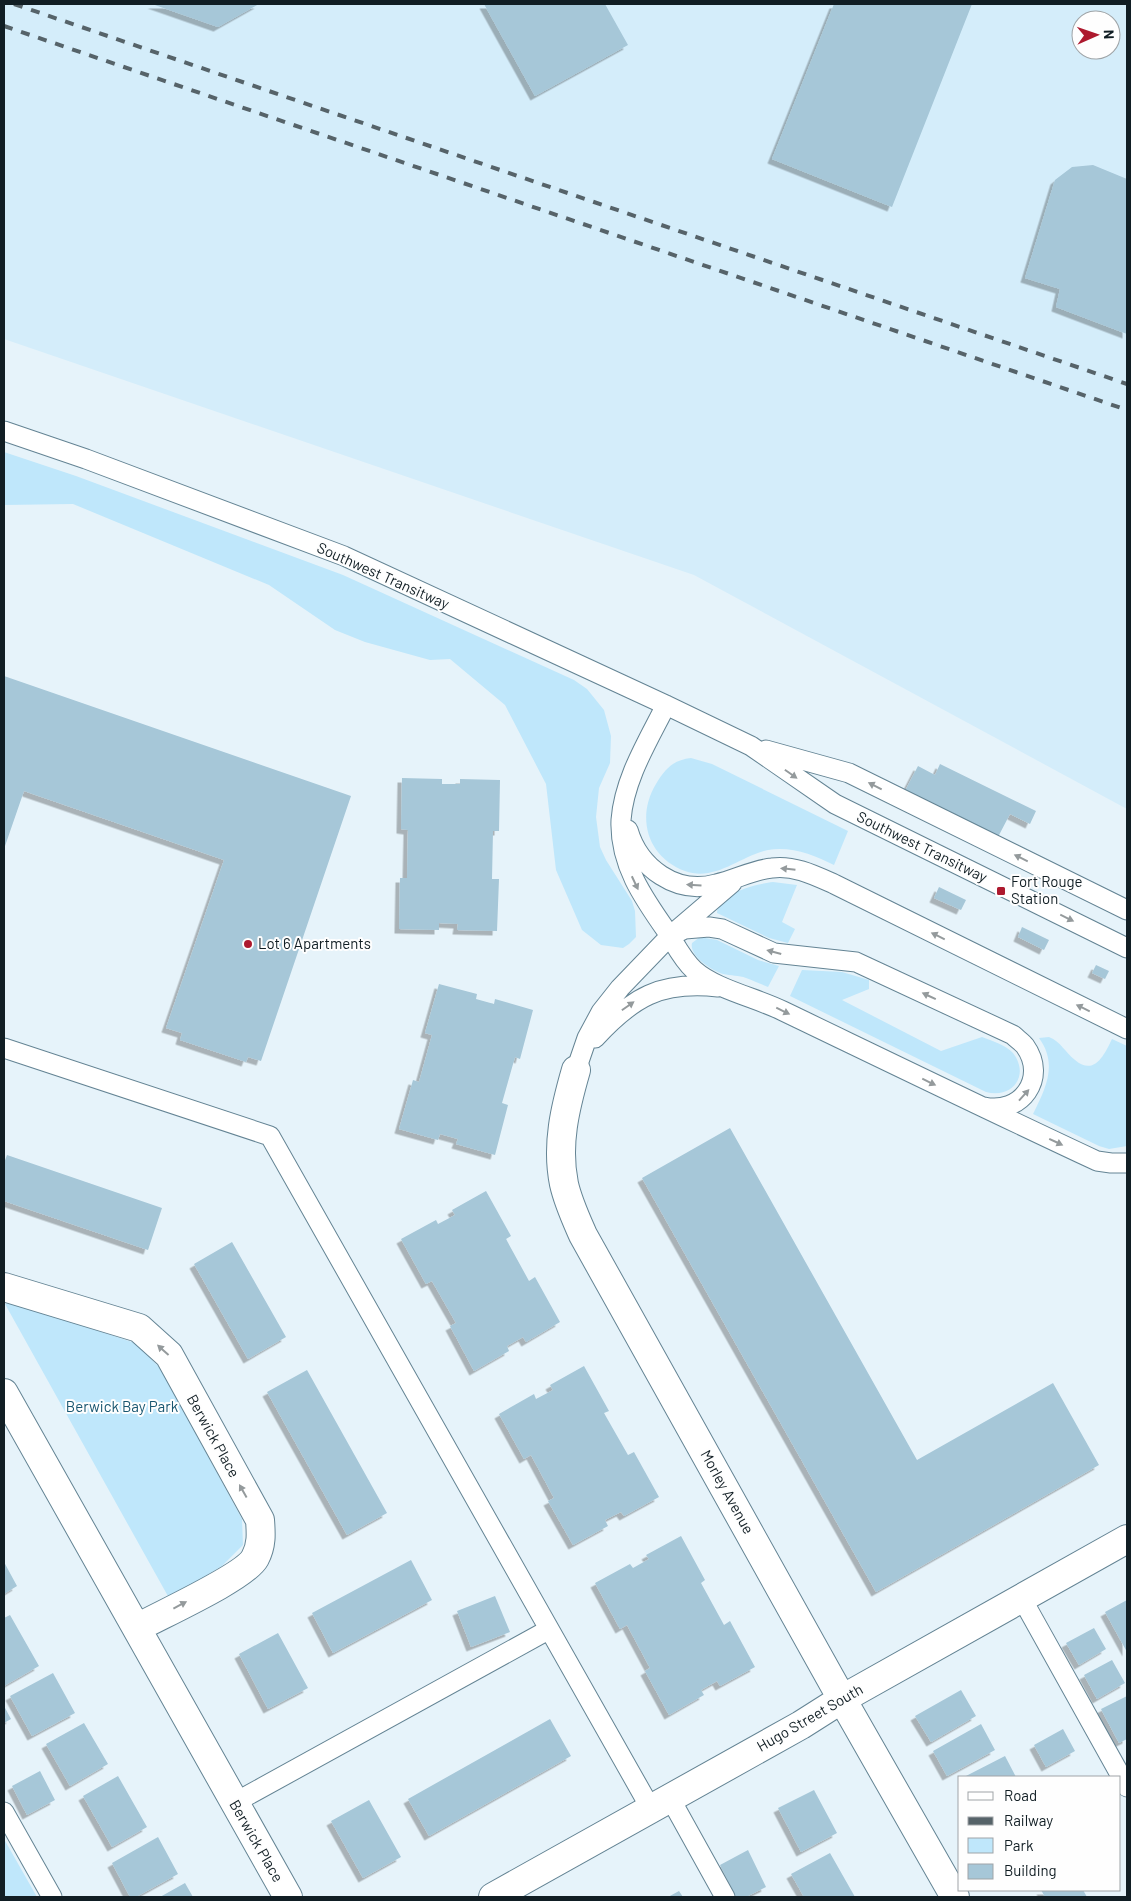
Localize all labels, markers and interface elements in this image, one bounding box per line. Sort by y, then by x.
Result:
north arrow [1071,10,1121,60]
text: N [1101,30,1118,39]
street label: Southwest Transitway [314,538,452,612]
one-way arrow [784,769,798,779]
one-way arrow [868,782,882,790]
street label: Southwest Transitway [854,807,991,886]
one-way arrow [1014,854,1028,862]
one-way arrow [780,865,796,873]
place label: Fort Rouge Station [1011,872,1083,907]
one-way arrow [632,876,640,890]
one-way arrow [685,881,701,889]
marker: Fort Rouge Station [995,885,1007,897]
one-way arrow [1060,914,1074,922]
one-way arrow [931,932,945,940]
place label: Lot 6 Apartments [258,934,371,952]
marker: Lot 6 Apartments [242,938,254,950]
one-way arrow [767,948,782,956]
one-way arrow [922,992,936,1000]
one-way arrow [621,1001,635,1011]
one-way arrow [1076,1004,1091,1012]
one-way arrow [776,1007,790,1015]
one-way arrow [922,1078,936,1086]
one-way arrow [1018,1088,1029,1101]
one-way arrow [1049,1138,1063,1146]
one-way arrow [158,1344,170,1356]
street label: Berwick Place [184,1391,244,1480]
park label: Berwick Bay Park [66,1397,179,1415]
street label: Morley Avenue [697,1446,758,1537]
one-way arrow [239,1484,248,1497]
one-way arrow [172,1601,187,1609]
street label: Hugo Street South [753,1679,866,1755]
legend [958,1776,1121,1891]
text: Road [1004,1786,1037,1804]
street label: Berwick Place [226,1796,288,1885]
text: Railway [1004,1811,1053,1829]
text: Park [1004,1836,1034,1854]
text: Building [1004,1861,1057,1879]

